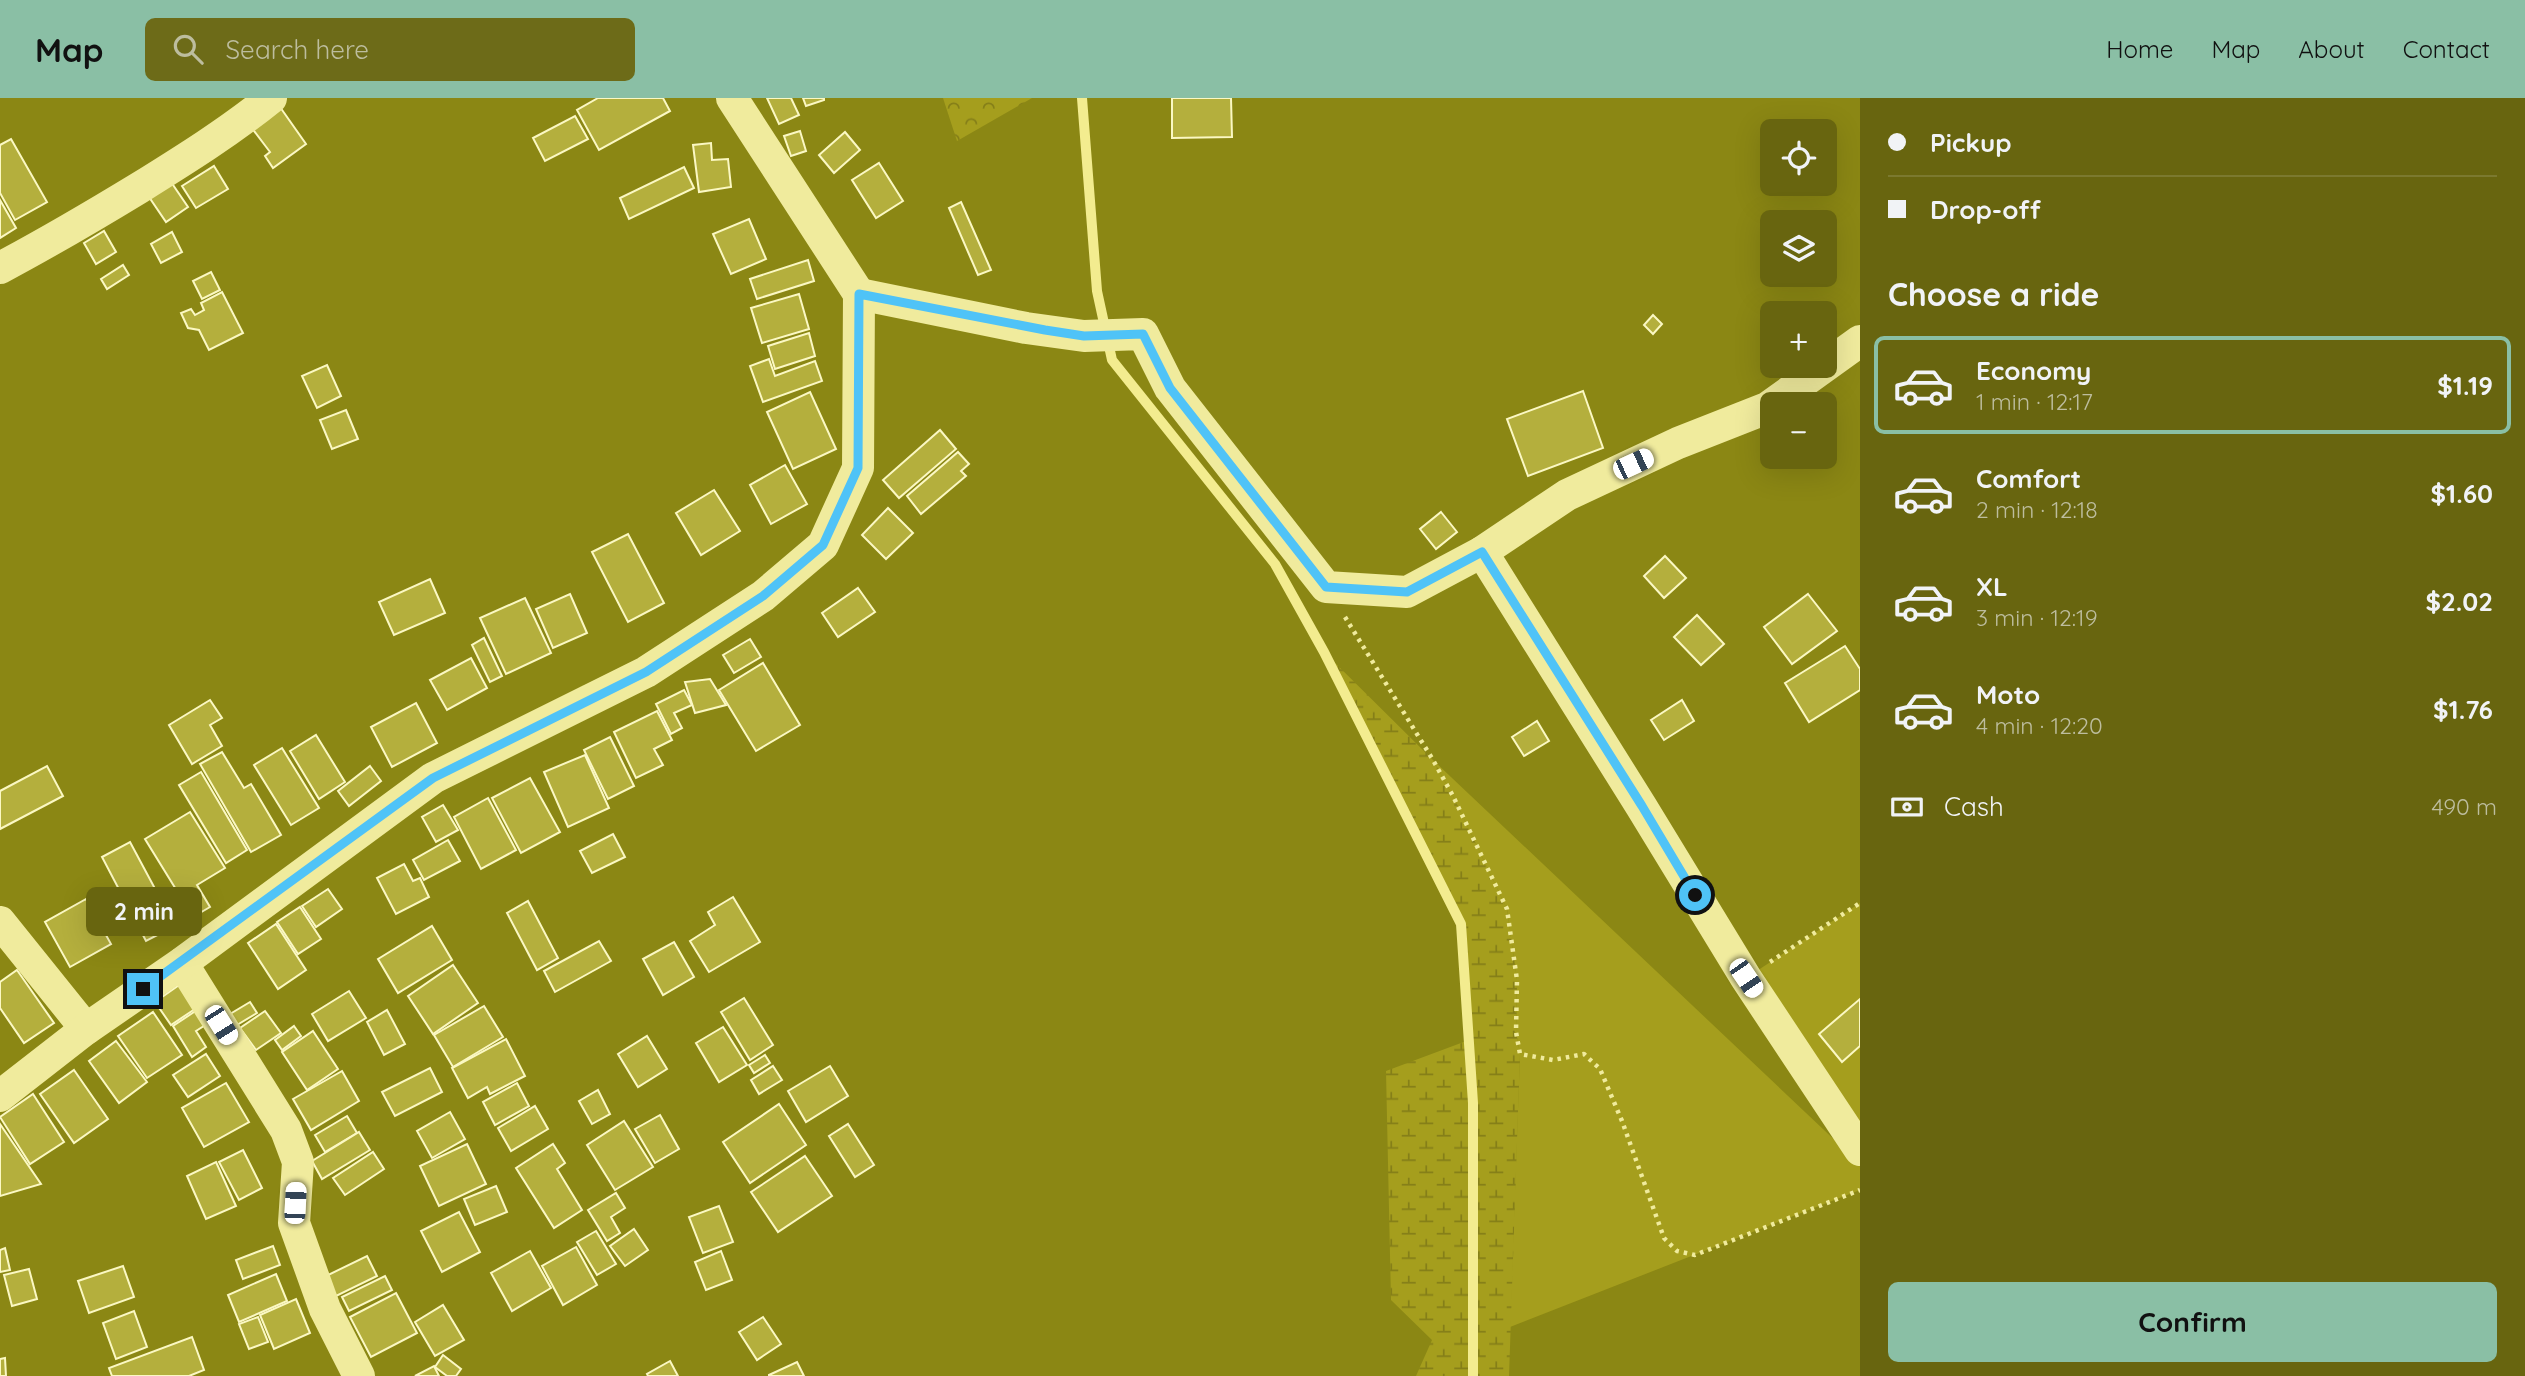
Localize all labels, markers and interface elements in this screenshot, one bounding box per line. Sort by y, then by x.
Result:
search box [145,18,635,81]
text: Map [35,29,103,70]
icon: search [169,30,207,68]
text: Search here [225,33,369,66]
text: Home [2106,34,2173,64]
text: Map [2211,34,2260,64]
text: About [2298,34,2365,64]
text: Contact [2403,34,2490,64]
map controls [1760,119,1837,469]
button: locate [1760,119,1837,196]
text: Pickup [1930,126,2012,159]
text: Drop-off [1930,193,2041,226]
button: layers [1760,210,1837,287]
text: Choose a ride [1888,274,2100,314]
button: + [1760,301,1837,378]
icon: car [1892,354,1955,417]
text: Economy [1976,354,2091,387]
text: $1.19 [2437,369,2493,402]
text: 1 min · 12:17 [1976,387,2093,416]
button: − [1760,392,1837,469]
car [1610,446,1657,482]
icon: car [1892,462,1955,525]
text: Comfort [1976,462,2081,495]
text: $1.60 [2431,477,2493,510]
text: 2 min · 12:18 [1976,495,2098,524]
icon: car [1892,570,1955,633]
text: XL [1976,570,2008,603]
text: $2.02 [2425,585,2493,618]
text: 3 min · 12:19 [1976,603,2097,632]
icon: car [1892,678,1955,741]
text: Moto [1976,678,2040,711]
text: $1.76 [2433,693,2493,726]
text: 4 min · 12:20 [1976,711,2103,740]
icon: cash [1888,788,1926,826]
text: Cash [1944,790,2004,823]
text: 490 m [2432,792,2497,821]
route start [1679,879,1711,911]
callout: 2 min [85,888,201,936]
text: 2 min [114,897,174,926]
car [1726,955,1767,1001]
route end [127,973,159,1005]
car [201,1002,242,1048]
car [284,1181,307,1225]
button: Confirm [1888,1282,2497,1362]

